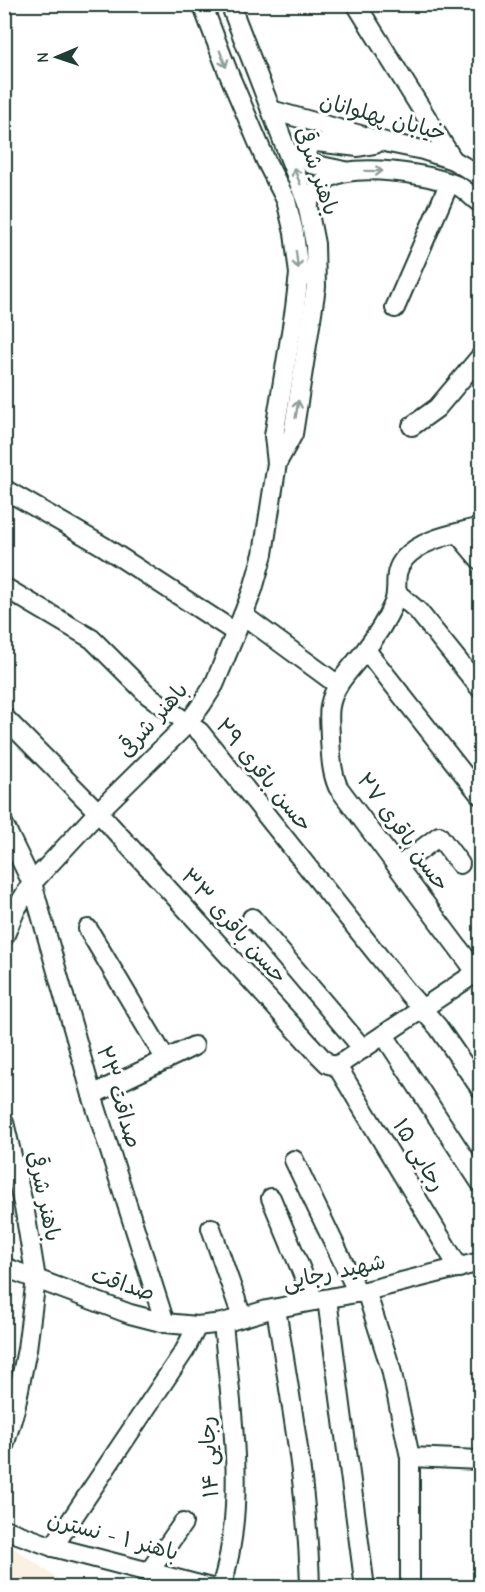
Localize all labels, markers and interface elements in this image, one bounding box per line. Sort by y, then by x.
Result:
north arrow [27,27,87,87]
one-way arrow [218,49,229,68]
text: N [34,52,52,63]
street label: خیابان پهلوانان [317,88,449,147]
street label: باهنر شرقی [290,123,345,219]
one-way arrow [364,165,384,177]
one-way arrow [290,167,301,186]
one-way arrow [292,250,303,270]
one-way arrow [292,399,303,419]
street label: باهنر شرقی [112,676,193,763]
street label: حسن باقری ۲۹ [210,713,318,837]
street label: حسن باقری ۲۷ [351,768,455,896]
street label: حسن باقری ۳۳ [176,863,292,989]
street label: صداقت ۲۳ [91,1043,147,1151]
street label: رجایی ۱۵ [386,1114,451,1197]
street label: باهنر شرقی [22,1148,67,1244]
street label: شهید رجایی [280,1248,388,1297]
street label: صداقت [88,1262,158,1306]
street label: رجایی ۱۴ [194,1416,225,1498]
street label: باهنر ۱ - نسترن [45,1506,181,1566]

